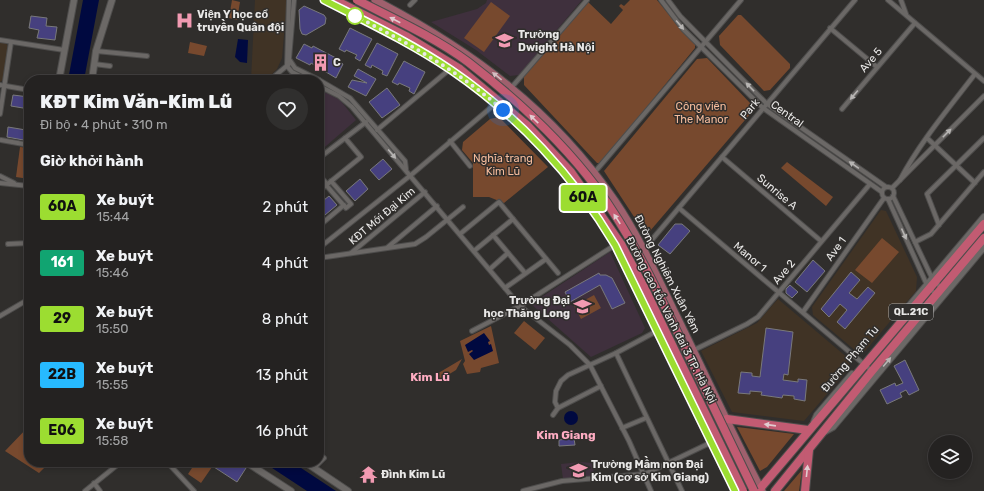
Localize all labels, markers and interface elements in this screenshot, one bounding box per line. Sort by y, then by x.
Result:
unlabelled marker [346,7,364,25]
place label: Viện Y học cổ truyền Quân đội [197,8,284,34]
hospital icon: Viện Y học cổ truyền Quân đội [174,10,194,30]
one-way arrow [389,16,401,23]
one-way arrow [676,19,685,30]
place label: Trường Dwight Hà Nội [518,28,595,54]
school or university icon: Trường Dwight Hà Nội [495,30,515,50]
street label: Ave 5 [857,45,885,75]
building icon: C [310,52,330,72]
place label: C [333,56,341,69]
one-way arrow [492,72,502,81]
one-way arrow [745,82,755,92]
button: heart [266,88,308,130]
text: KĐT Kim Văn-Kim Lũ [40,90,232,113]
one-way arrow [849,90,858,100]
street label: Park [738,96,763,122]
street label: Central [768,98,806,130]
your location [493,100,513,120]
park label: Công viên The Manor [674,100,729,126]
one-way arrow [530,115,539,124]
text: Đi bộ · 4 phút · 310 m [40,117,168,132]
one-way arrow [942,128,952,138]
one-way arrow [387,149,396,160]
text: Giờ khởi hành [40,152,144,170]
park label: Nghĩa trang Kim Lũ [473,152,533,178]
one-way arrow [848,161,859,169]
street label: Sunrise A [754,171,800,213]
street label: KĐT Mới Đại Kim [346,184,418,247]
line badge: 60A [560,185,606,211]
text: 60A [569,189,597,206]
text: Xe buýt [97,191,154,209]
text: 60A [48,198,77,215]
text: 2 phút [263,198,308,216]
text: 15:44 [97,209,129,224]
one-way arrow [613,213,621,224]
street label: Đường Nghiêm Xuân Yêm [631,213,703,336]
one-way arrow [901,229,907,240]
street label: Đường cao tốc Vành đai 3 TP. Hà Nội [623,234,720,405]
street label: Ave 1 [823,234,849,264]
street label: Manor 1 [731,239,769,275]
text: Xe buýt [96,247,153,265]
text: 161 [51,254,73,271]
text: 4 phút [262,254,308,272]
street label: Ave 2 [770,257,798,287]
text: 15:46 [96,265,129,280]
place label: Trường Đại học Thăng Long [483,294,570,320]
school or university icon: Trường Đại học Thăng Long [573,296,593,316]
text: Xe buýt [96,303,153,321]
road number: QL.21C [889,304,933,320]
text: 29 [53,310,71,327]
text: 8 phút [262,310,308,328]
text: 15:50 [96,321,129,336]
street label: Đường Phạm Tu [819,323,881,395]
one-way arrow [883,357,892,368]
text: Xe buýt [96,359,153,377]
text: 22B [48,366,76,383]
text: 13 phút [256,366,308,384]
district label: Kim Lũ [410,370,450,384]
text: 15:55 [96,377,128,392]
text: Xe buýt [96,415,153,433]
text: E06 [48,422,76,439]
text: 16 phút [256,422,308,440]
one-way arrow [764,422,776,428]
district label: Kim Giang [536,428,596,442]
text: 15:58 [96,433,129,448]
map controls [928,435,972,479]
button: layers [928,435,972,479]
place label: Trường Mầm non Đại Kim (cơ sở Kim Giang) [591,456,709,484]
school or university icon: Trường Mầm non Đại Kim (cơ sở Kim Giang) [568,460,588,480]
temple icon: Đình Kim Lũ [358,464,378,484]
one-way arrow [804,465,810,477]
place label: Đình Kim Lũ [381,468,445,481]

